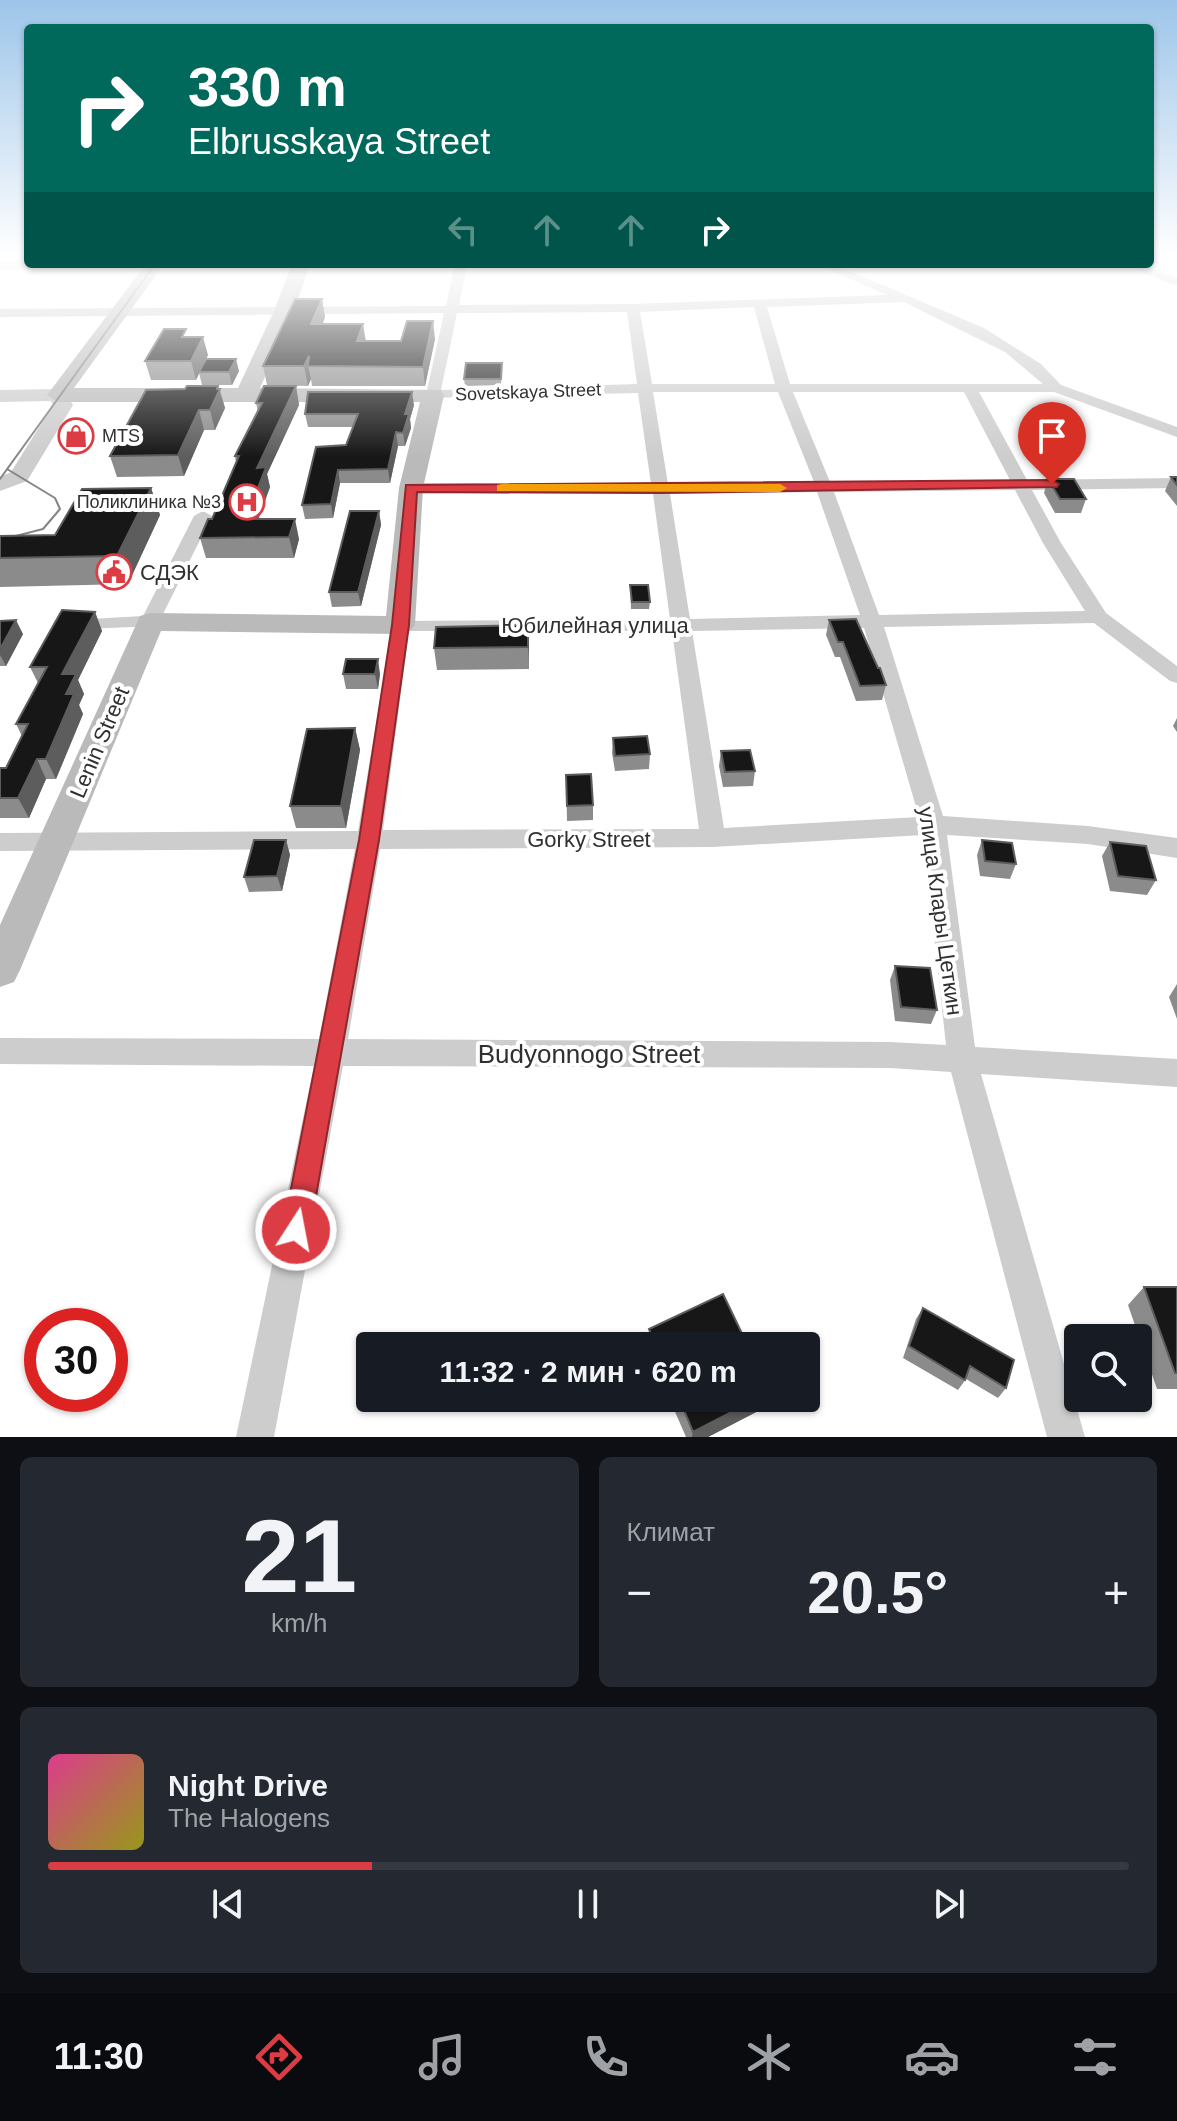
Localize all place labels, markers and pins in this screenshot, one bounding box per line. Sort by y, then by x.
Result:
pin [1018,402,1086,484]
shop icon: MTS [57,417,95,455]
place label: MTS [102,426,140,446]
hospital icon: Поликлиника №3 [228,483,266,521]
place label: Поликлиника №3 [77,492,221,512]
public building icon: СДЭК [95,553,133,591]
place label: СДЭК [140,560,199,585]

